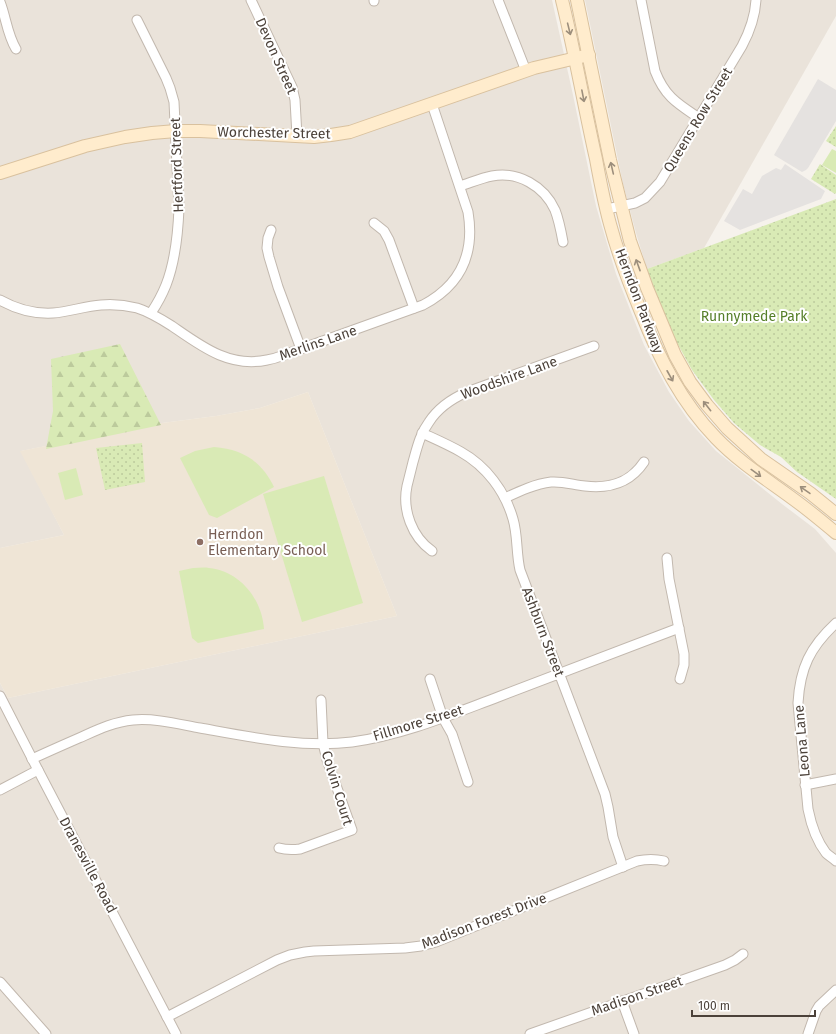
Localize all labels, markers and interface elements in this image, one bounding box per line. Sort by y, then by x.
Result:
street label: Devon Street [252,15,301,98]
one-way arrow [565,22,573,35]
street label: Queens Row Street [660,64,737,176]
one-way arrow [579,89,587,102]
street label: Hertford Street [167,116,187,213]
street label: Worchester Street [217,124,332,143]
one-way arrow [608,162,615,175]
street label: Herndon Parkway [611,246,667,356]
one-way arrow [634,258,641,271]
park label: Runnymede Park [701,308,808,325]
street label: Merlins Lane [277,322,359,364]
street label: Woodshire Lane [458,353,560,403]
one-way arrow [667,370,675,382]
one-way arrow [703,400,712,411]
one-way arrow [750,469,761,477]
one-way arrow [800,486,811,494]
place label: Herndon Elementary School [208,526,326,559]
marker: Herndon Elementary School [195,537,205,547]
street label: Ashburn Street [518,585,568,680]
street label: Fillmore Street [371,701,466,745]
street label: Leona Lane [790,704,814,778]
street label: Colvin Court [318,749,357,828]
street label: Dranesville Road [56,814,120,916]
street label: Madison Forest Drive [419,889,549,953]
street label: Madison Street [589,972,686,1020]
scale bar [692,992,815,1018]
text: 100 m [698,999,730,1013]

